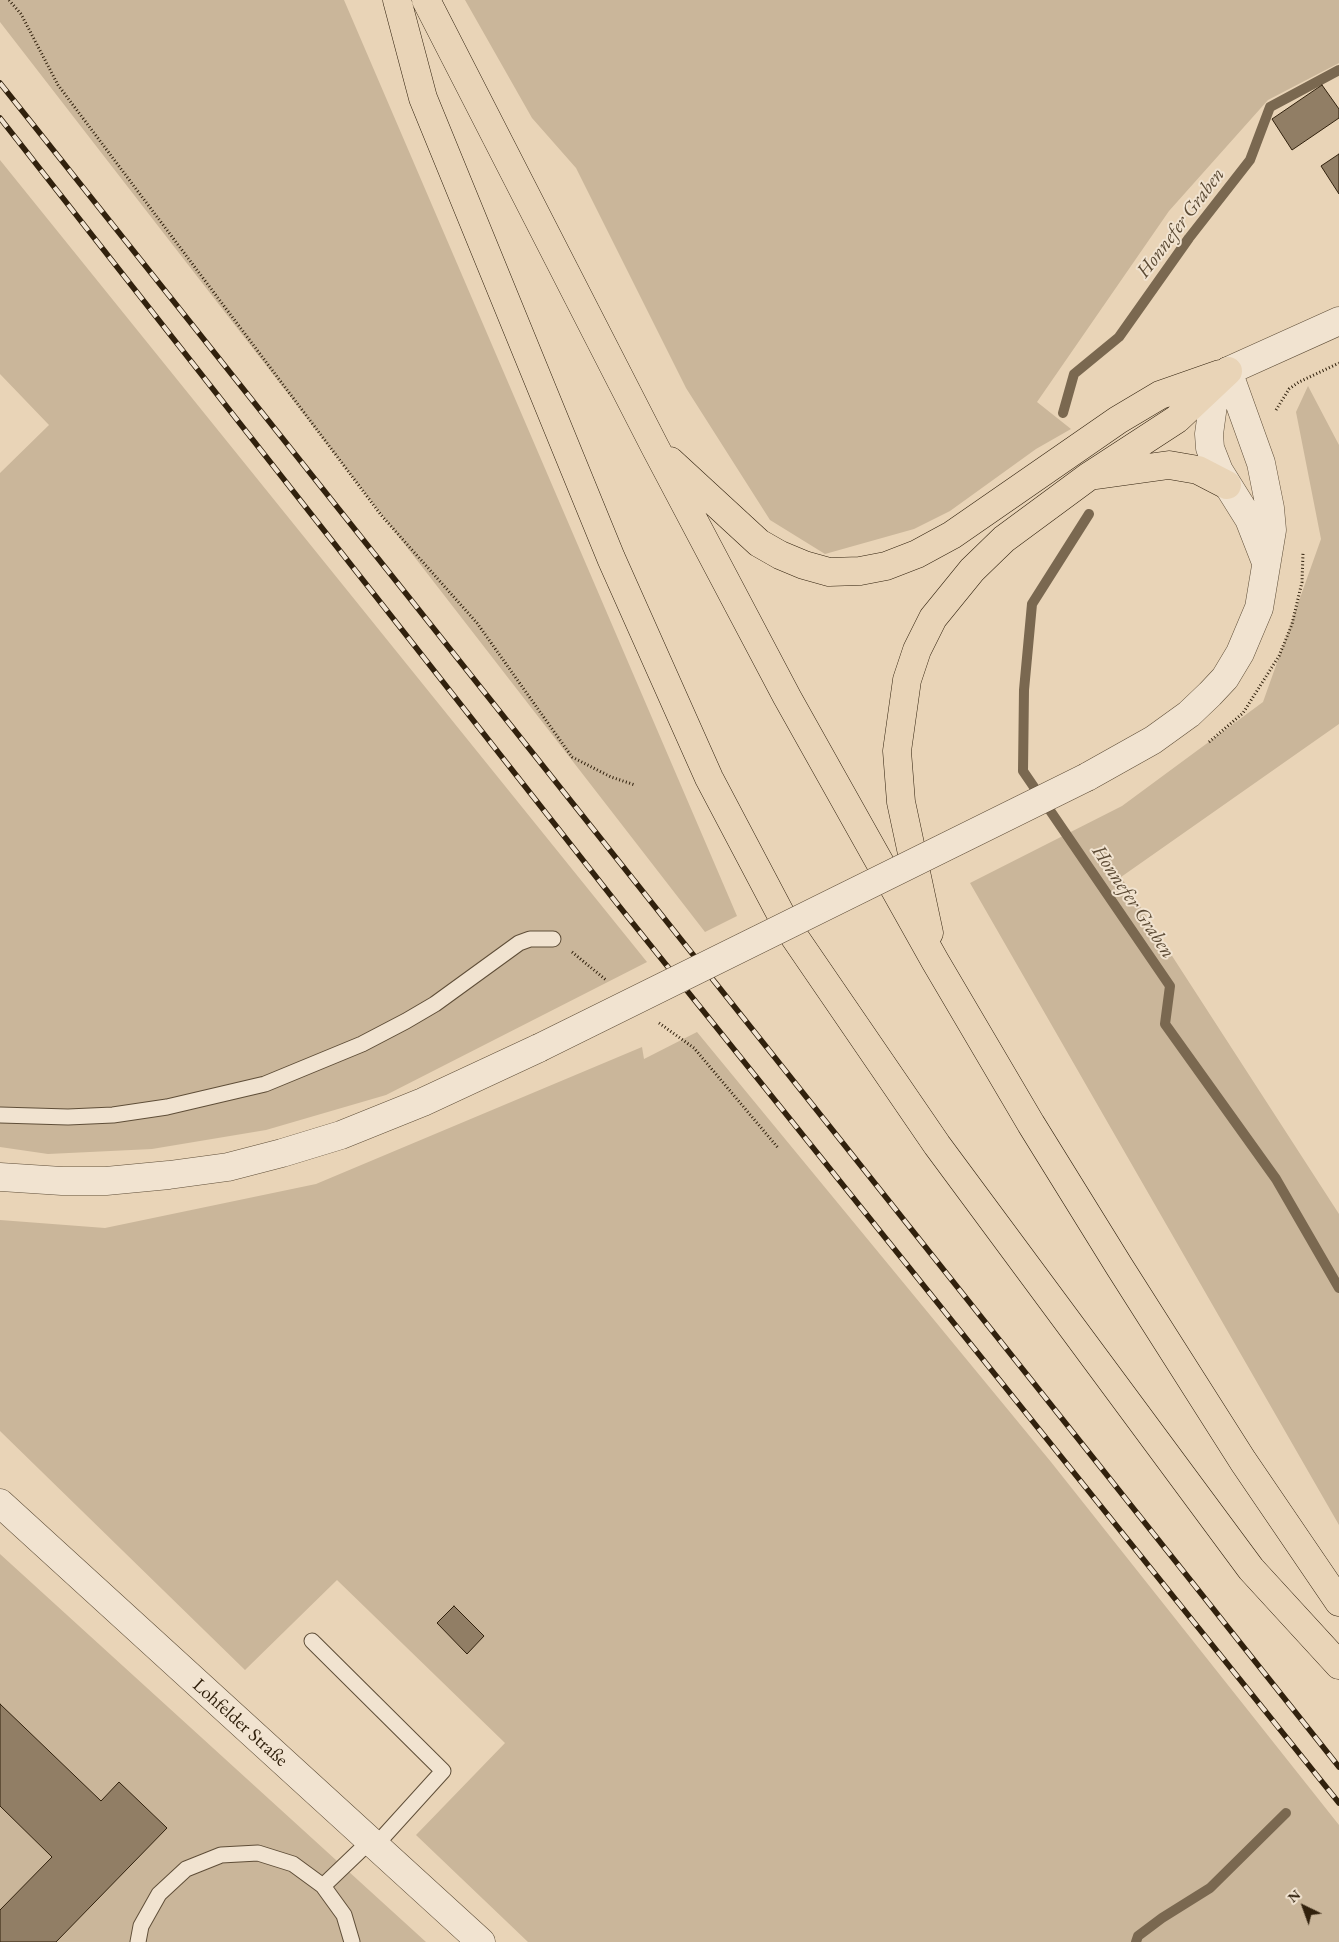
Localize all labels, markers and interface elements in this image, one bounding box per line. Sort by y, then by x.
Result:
water label: Honnefer Graben [1132,163,1230,283]
water label: Honnefer Graben [1086,841,1180,963]
street label: Lohfelder Straße [188,1674,292,1772]
north arrow [1279,1882,1329,1932]
text: N [1284,1885,1304,1906]

